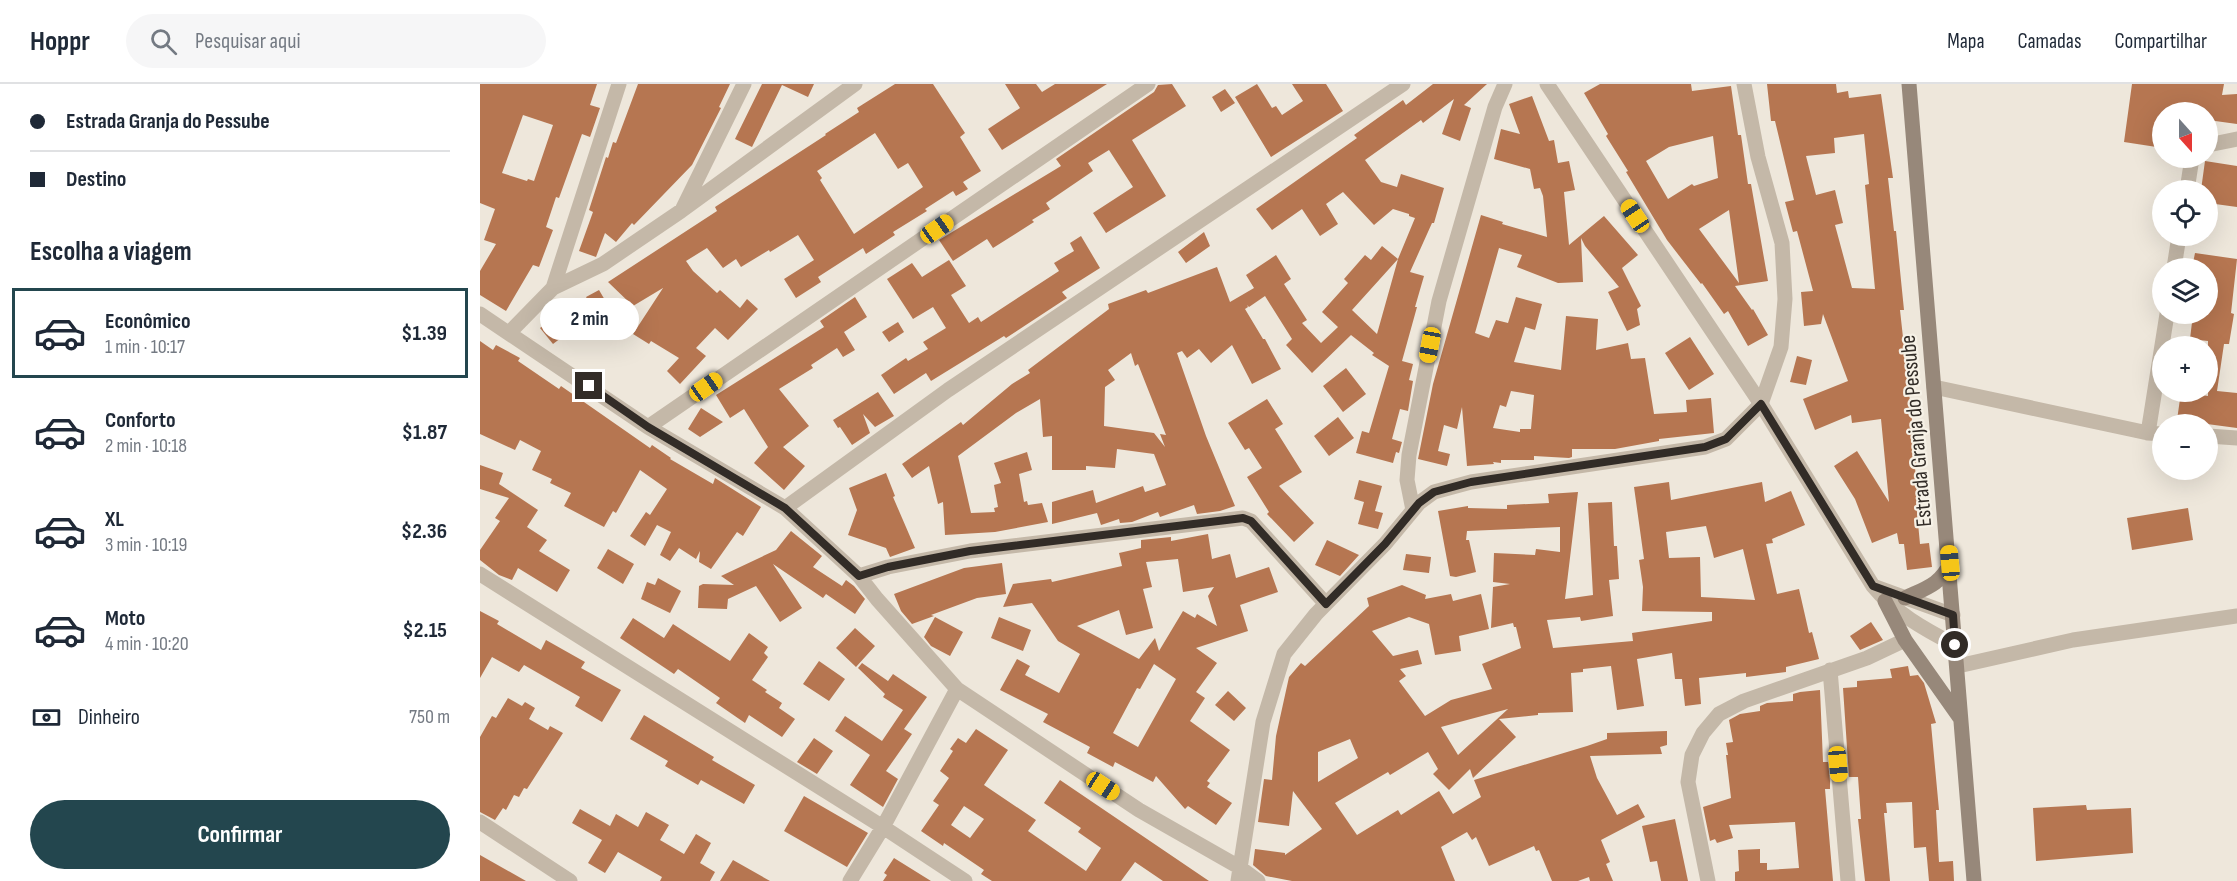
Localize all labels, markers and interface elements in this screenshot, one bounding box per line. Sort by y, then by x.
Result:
search box [126,14,546,68]
text: Hoppr [30,25,90,58]
icon: search [147,25,180,58]
text: Pesquisar aqui [195,28,300,55]
text: Mapa [1947,29,1985,54]
text: Camadas [2018,29,2081,54]
text: Compartilhar [2114,29,2207,54]
north arrow [2152,102,2218,168]
map controls [2152,102,2218,480]
text: Estrada Granja do Pessube [66,108,270,135]
text: Destino [66,166,126,193]
button: locate [2152,180,2218,246]
car [1617,196,1653,236]
car [917,211,957,247]
text: Escolha a viagem [30,236,192,268]
button: layers [2152,258,2218,324]
callout: 2 min [540,299,638,341]
icon: car [33,306,87,360]
text: 2 min [570,307,609,331]
text: Econômico [105,308,191,335]
text: $1.39 [401,320,447,347]
car [1418,326,1442,364]
street label: Estrada Granja do Pessube [1895,334,1938,528]
text: 1 min · 10:17 [105,335,185,359]
button: + [2152,336,2218,402]
car [686,369,726,405]
route end [575,372,602,399]
icon: car [33,405,87,459]
text: Conforto [105,407,176,434]
button: − [2152,414,2218,480]
text: $1.87 [402,419,447,446]
text: 2 min · 10:18 [105,434,187,458]
icon: car [33,504,87,558]
text: XL [105,506,124,533]
text: $2.36 [401,518,447,545]
text: 3 min · 10:19 [105,533,187,557]
car [1939,544,1961,582]
icon: car [33,603,87,657]
text: Moto [105,605,145,632]
text: $2.15 [403,617,447,644]
route start [1941,631,1968,658]
text: 4 min · 10:20 [105,632,189,656]
icon: cash [30,701,63,734]
text: Dinheiro [78,704,140,731]
text: 750 m [409,705,450,729]
car [1827,745,1849,783]
car [1083,769,1123,803]
button: Confirmar [30,800,450,869]

